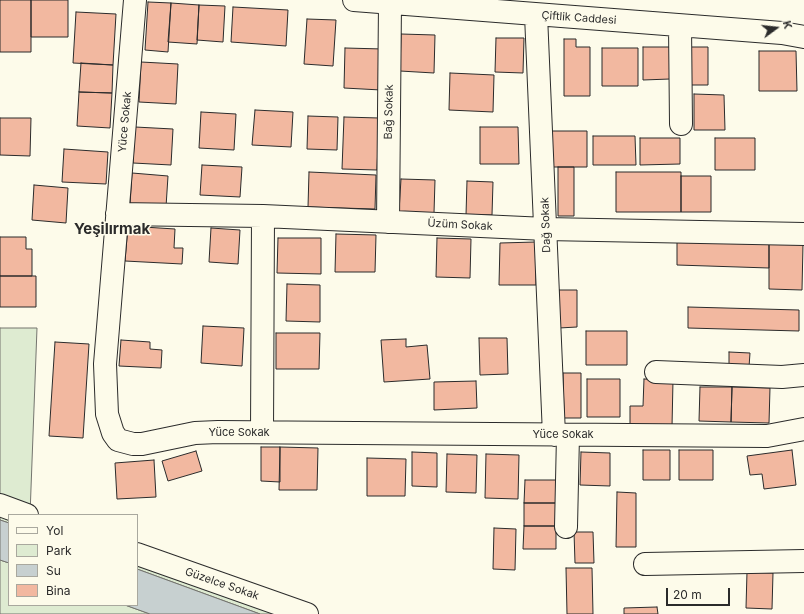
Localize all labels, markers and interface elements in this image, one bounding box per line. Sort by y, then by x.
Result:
north arrow [756,8,796,48]
street label: Çiftlik Caddesi [541,9,617,27]
text: K [780,19,795,31]
street label: Bağ Sokak [382,84,396,140]
street label: Yüce Sokak [116,91,134,153]
street label: Dağ Sokak [538,197,554,253]
street label: Üzüm Sokak [427,217,493,233]
district label: Yeşilırmak [74,220,150,238]
street label: Yüce Sokak [208,426,270,440]
street label: Yüce Sokak [532,428,594,442]
legend [8,514,138,606]
text: Yol [46,523,63,538]
text: Park [46,543,72,558]
text: Su [46,563,61,578]
street label: Güzelce Sokak [183,565,261,603]
scale bar [668,580,732,606]
text: Bina [46,583,71,598]
text: 20 m [673,587,702,602]

